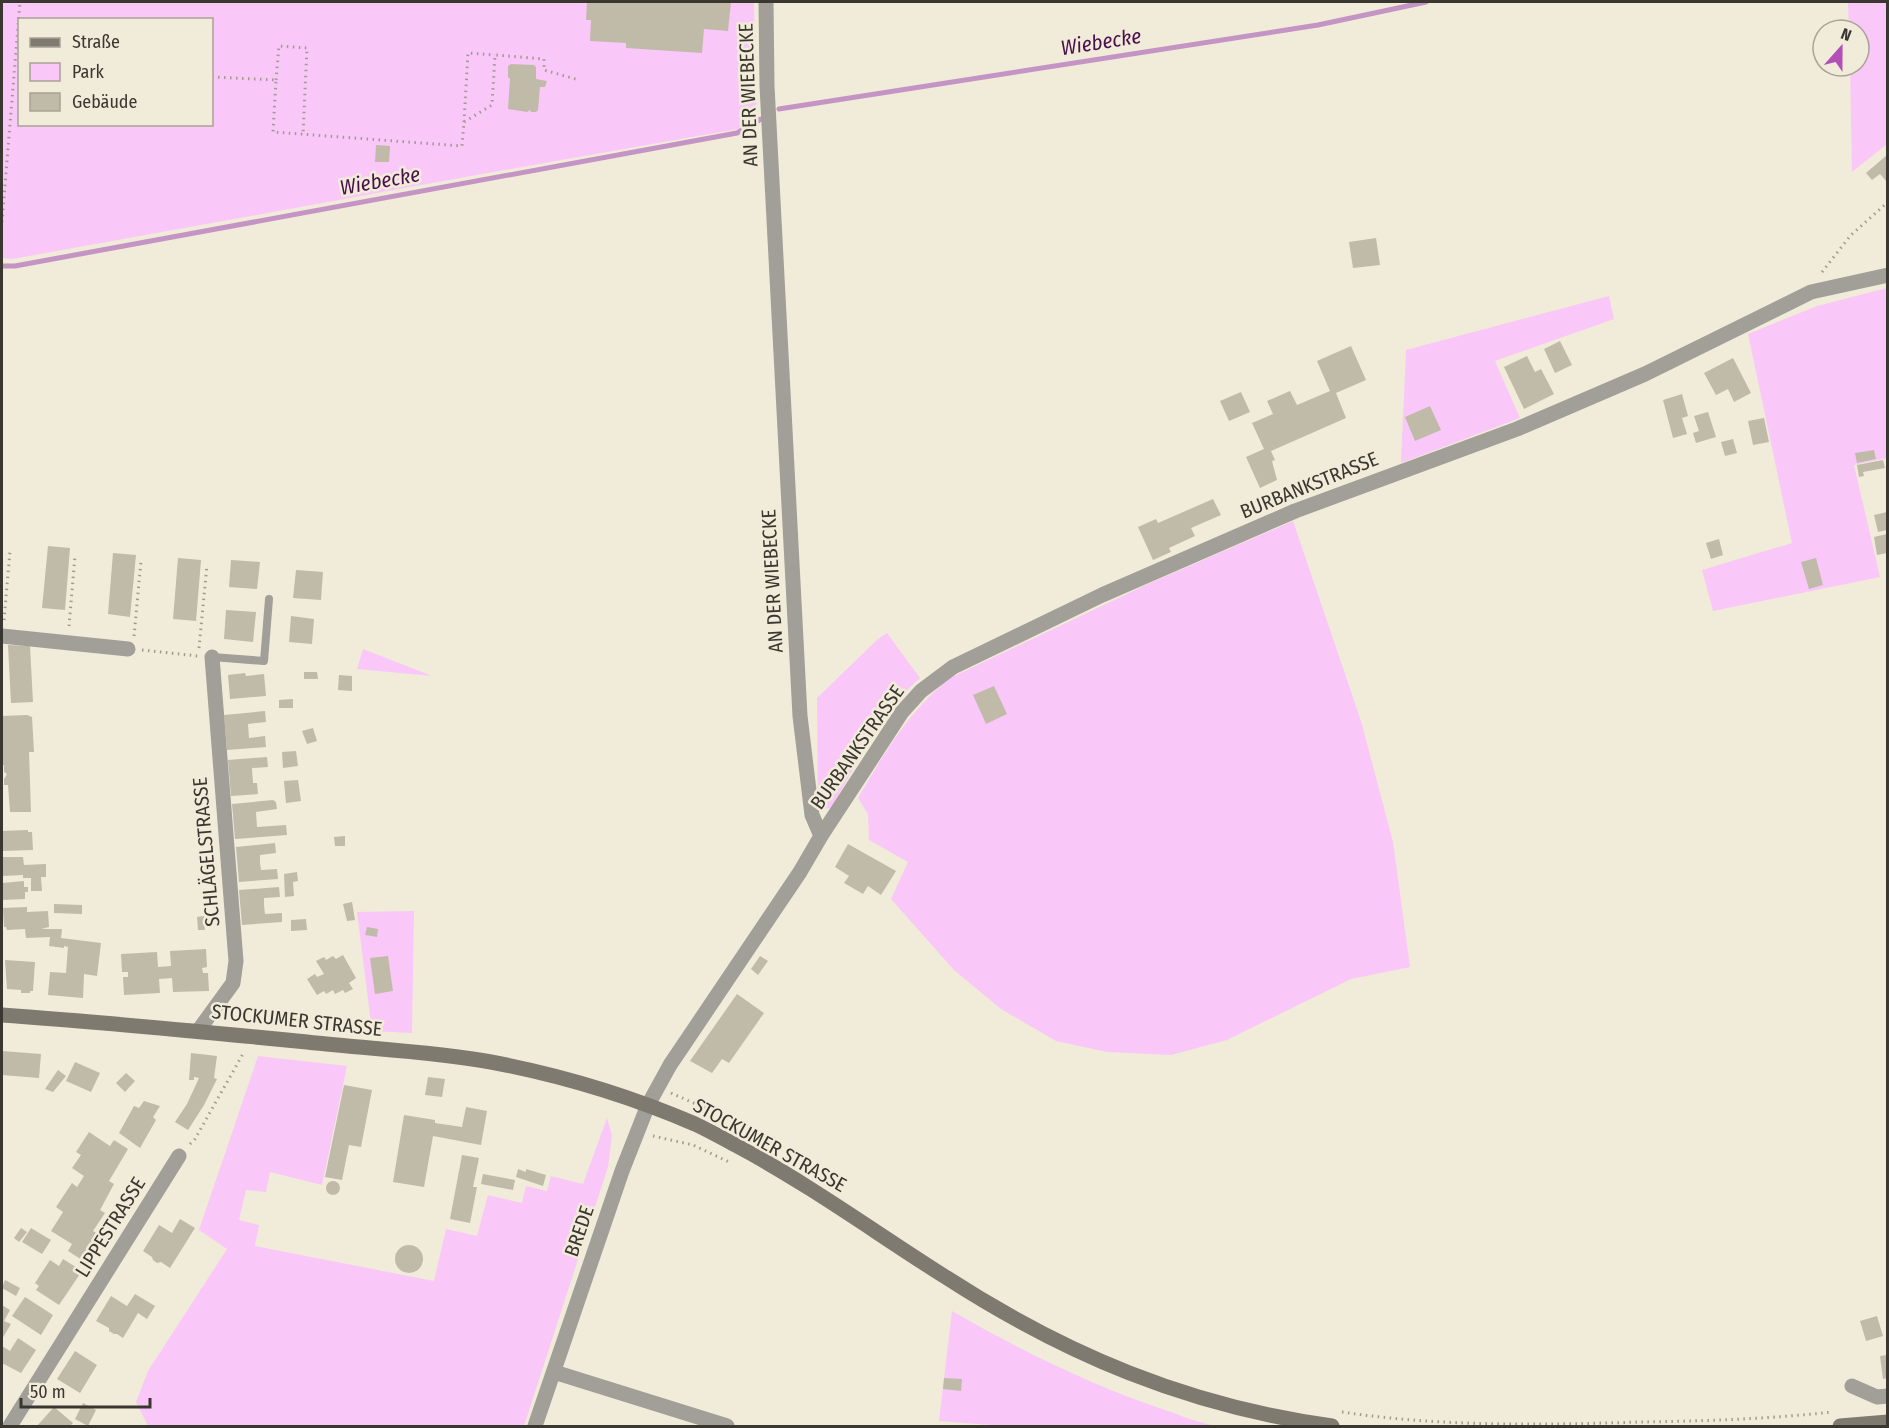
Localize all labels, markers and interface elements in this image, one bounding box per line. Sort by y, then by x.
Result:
legend [18,18,213,126]
north arrow [1811,18,1871,78]
street label: AN DER WIEBECKE [733,23,763,167]
water label: Wiebecke [1059,23,1143,61]
text: N [1838,24,1854,45]
text: Straße [72,31,120,53]
text: Park [72,61,105,83]
text: Gebäude [72,91,138,113]
water label: Wiebecke [338,161,422,201]
street label: BURBANKSTRASSE [1237,446,1381,524]
street label: AN DER WIEBECKE [756,509,788,653]
street label: BURBANKSTRASSE [805,680,909,814]
street label: SCHLÄGELSTRASSE [188,776,224,928]
street label: STOCKUMER STRASSE [211,999,383,1041]
street label: STOCKUMER STRASSE [689,1093,851,1197]
street label: LIPPESTRASSE [70,1173,150,1281]
street label: BREDE [559,1202,599,1260]
scale bar [21,1371,150,1409]
text: 50 m [30,1381,66,1403]

